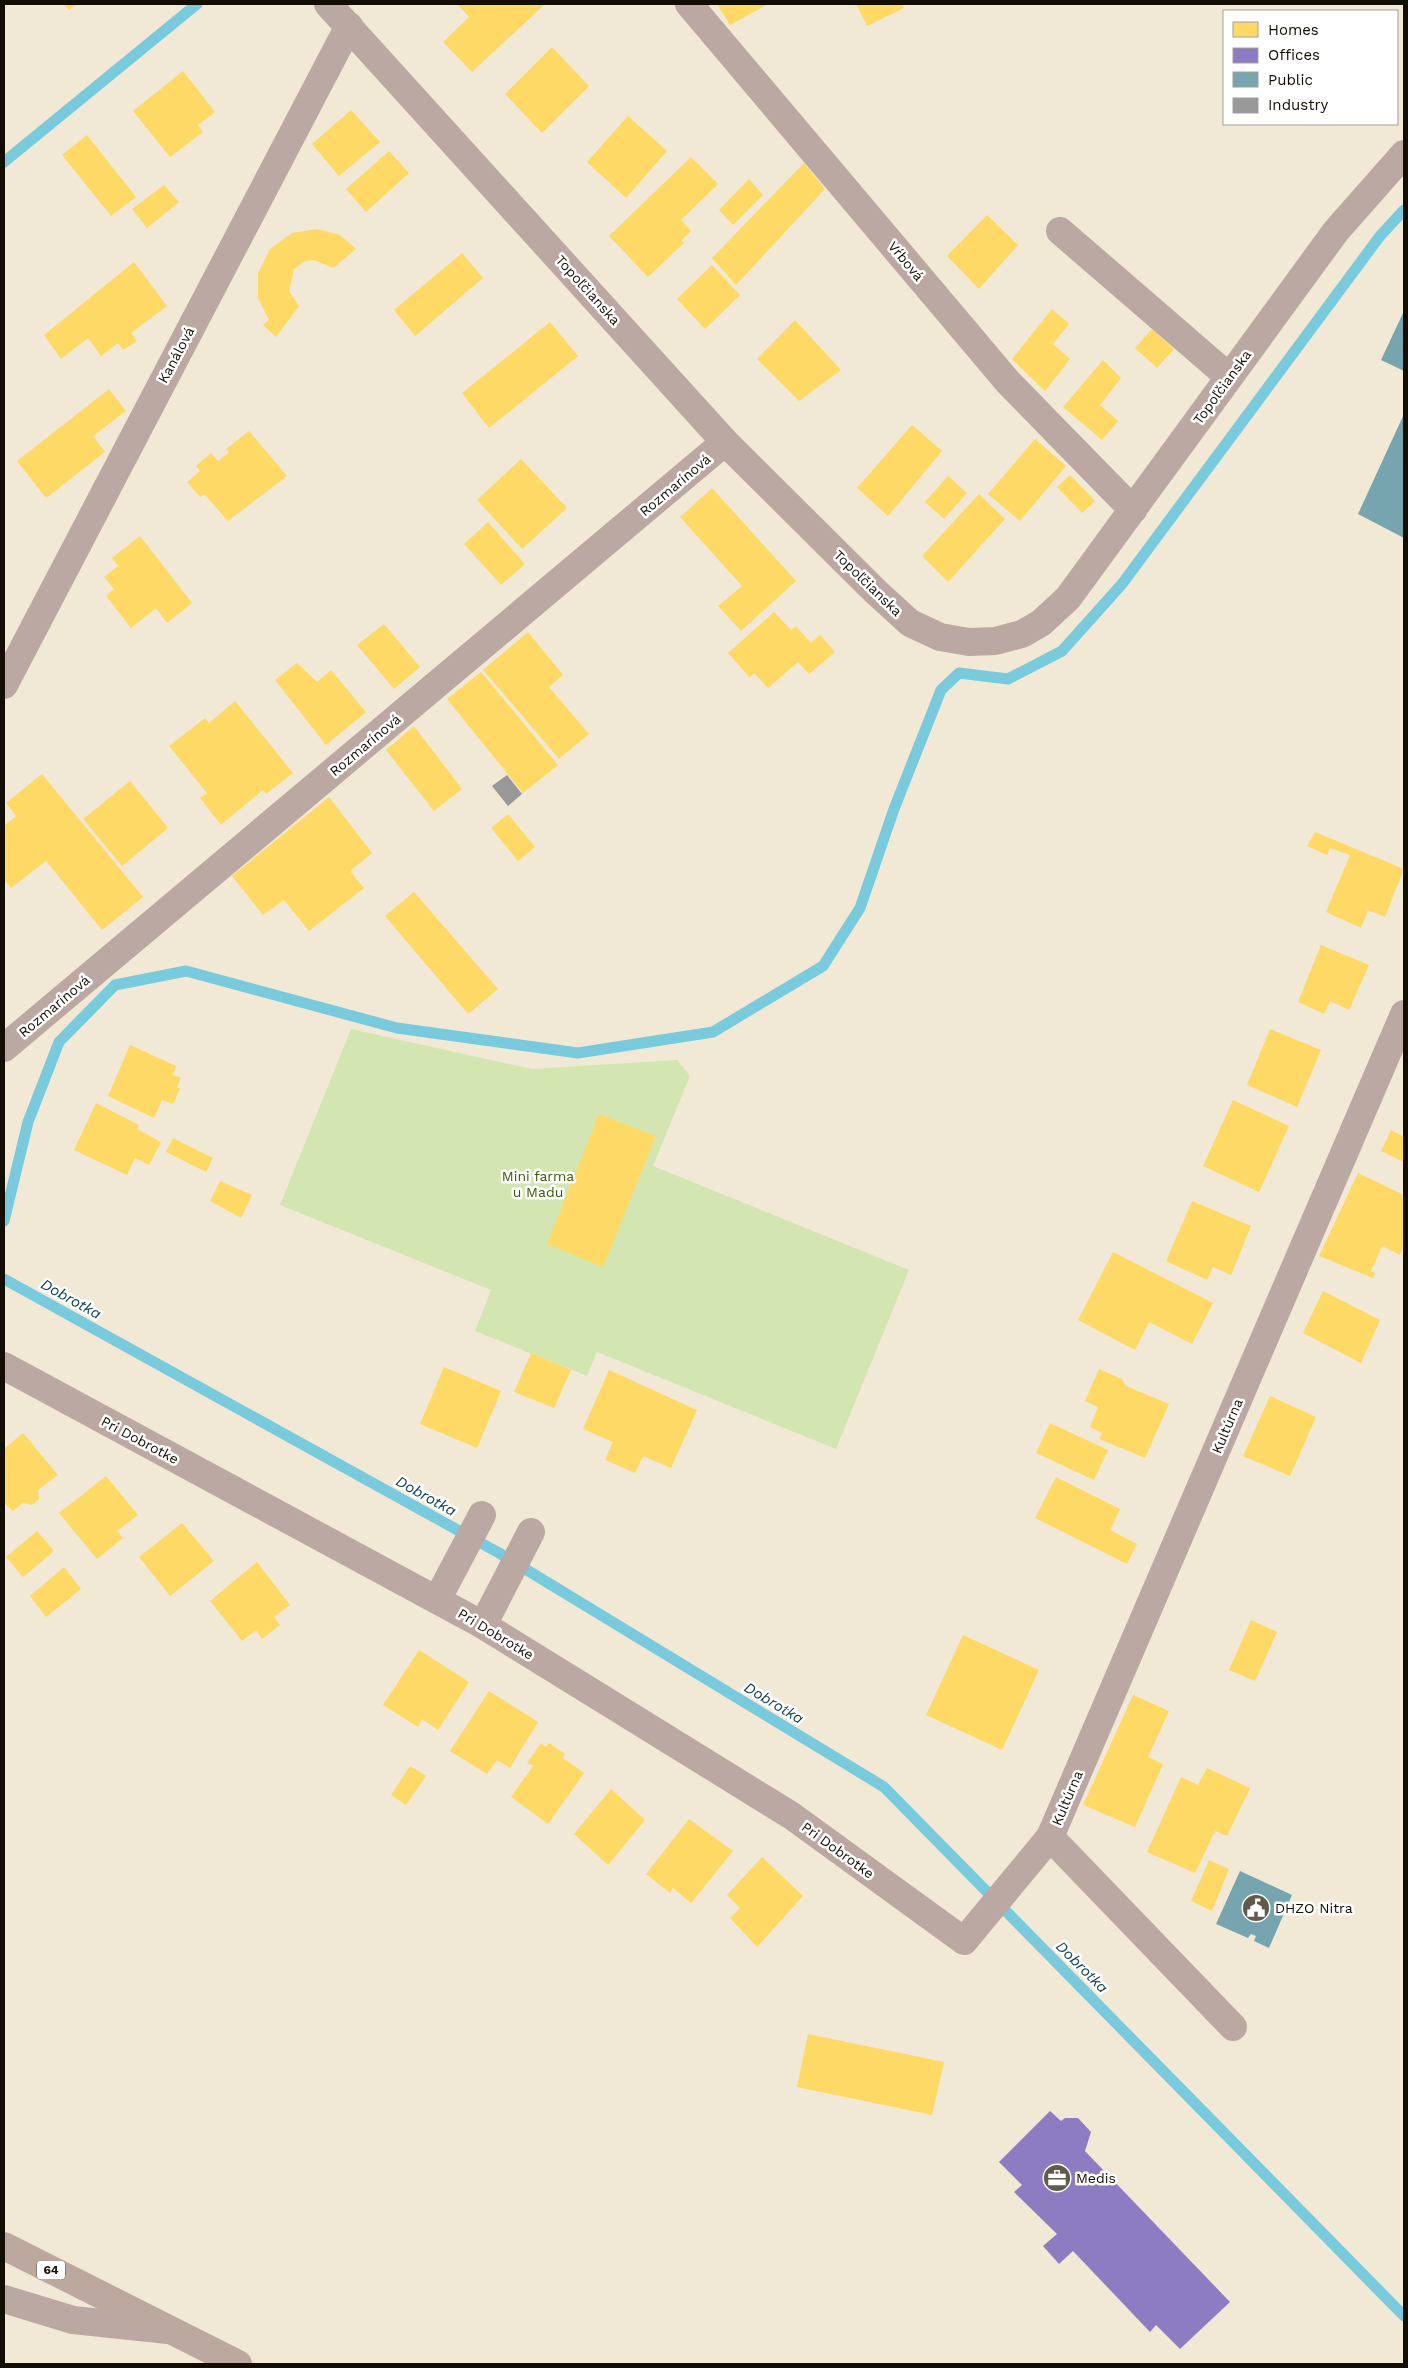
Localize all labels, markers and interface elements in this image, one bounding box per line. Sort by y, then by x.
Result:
legend [1223,10,1398,125]
text: Homes [1268,21,1319,39]
text: Offices [1268,46,1320,64]
text: Public [1268,71,1313,89]
text: Industry [1268,96,1329,114]
street label: Vŕbová [885,238,927,284]
street label: Topoľčianska [553,252,623,328]
street label: Kanálová [155,324,197,386]
street label: Topoľčianska [1190,347,1254,427]
street label: Rozmarínová [636,451,714,519]
street label: Topoľčianska [831,547,905,619]
street label: Rozmarínová [326,711,404,779]
street label: Rozmarínová [15,972,93,1040]
park label: Mini farma u Madu [502,1168,574,1200]
water label: Dobrotka [38,1275,104,1323]
street label: Kultúrna [1208,1396,1246,1456]
street label: Pri Dobrotke [99,1413,181,1467]
water label: Dobrotka [393,1472,459,1520]
street label: Pri Dobrotke [455,1605,537,1663]
water label: Dobrotka [741,1678,807,1728]
street label: Kultúrna [1048,1768,1086,1828]
street label: Pri Dobrotke [799,1818,877,1882]
public building icon: DHZO Nitra [1241,1893,1271,1923]
place label: DHZO Nitra [1275,1900,1353,1916]
water label: Dobrotka [1052,1937,1112,1997]
office icon: Medis [1042,2163,1072,2193]
place label: Medis [1076,2170,1116,2186]
road number: 64 [37,2260,65,2280]

